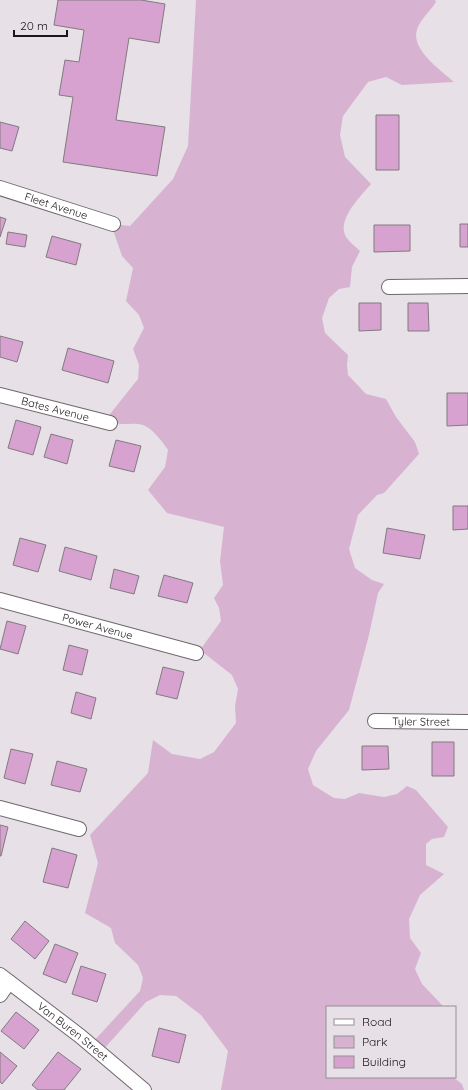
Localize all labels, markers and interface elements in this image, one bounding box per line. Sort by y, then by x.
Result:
scale bar [14,12,67,38]
text: 20 m [20,18,48,33]
street label: Fleet Avenue [23,189,90,223]
street label: Bates Avenue [20,394,91,424]
street label: Power Avenue [61,610,134,643]
street label: Tyler Street [392,714,450,729]
street label: Van Buren Street [35,999,111,1064]
legend [326,1006,456,1078]
text: Road [362,1014,392,1029]
text: Park [362,1034,387,1049]
text: Building [362,1054,406,1069]

